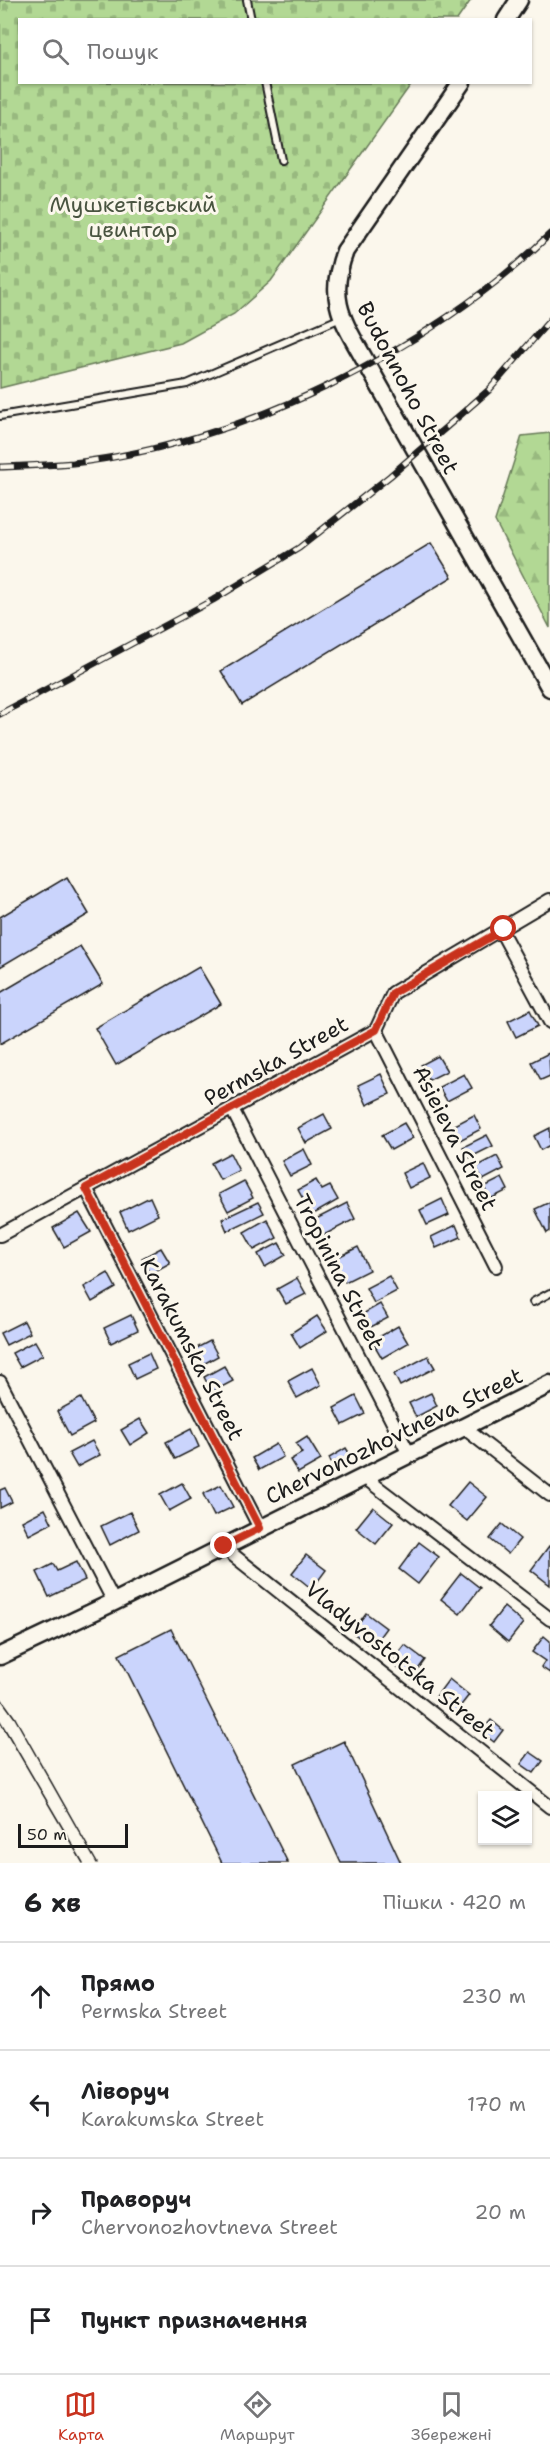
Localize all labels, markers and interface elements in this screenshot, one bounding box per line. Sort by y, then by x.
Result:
search box [18,18,532,84]
icon: search [39,35,72,68]
text: Пошук [87,37,158,66]
park label: Мушкетівський цвинтар [50,190,216,244]
street label: Budonnoho Street [350,297,466,479]
route start [490,915,516,941]
street label: Permska Street [199,1009,353,1113]
street label: Asieieva Street [406,1060,504,1216]
street label: Tropinina Street [287,1189,391,1355]
street label: Karakumska Street [133,1253,251,1445]
street label: Chervonozhovtneva Street [261,1361,527,1511]
route end [210,1532,236,1558]
street label: Vladyvostotska Street [299,1574,501,1746]
map controls [478,1791,532,1845]
button: layers [478,1791,532,1845]
scale bar [18,1821,128,1848]
text: 50 m [27,1824,67,1845]
text: 6 хв [24,1885,81,1920]
text: Пішки · 420 m [383,1889,526,1915]
text: Прямо [81,1969,155,1998]
icon: ahead [24,1980,57,2013]
text: 230 m [461,1983,526,2009]
text: Permska Street [81,1998,227,2024]
text: Ліворуч [81,2077,169,2106]
icon: left [24,2088,57,2121]
text: 170 m [467,2091,526,2117]
text: Karakumska Street [81,2106,264,2132]
text: Праворуч [81,2185,191,2214]
icon: right [24,2196,57,2229]
text: 20 m [475,2199,526,2225]
text: Chervonozhovtneva Street [81,2214,338,2240]
icon: arrive [24,2304,57,2337]
text: Пункт призначення [81,2306,308,2335]
tab: Карта [58,2388,104,2445]
tab: Маршрут [220,2388,295,2445]
tab: Збережені [411,2388,492,2445]

